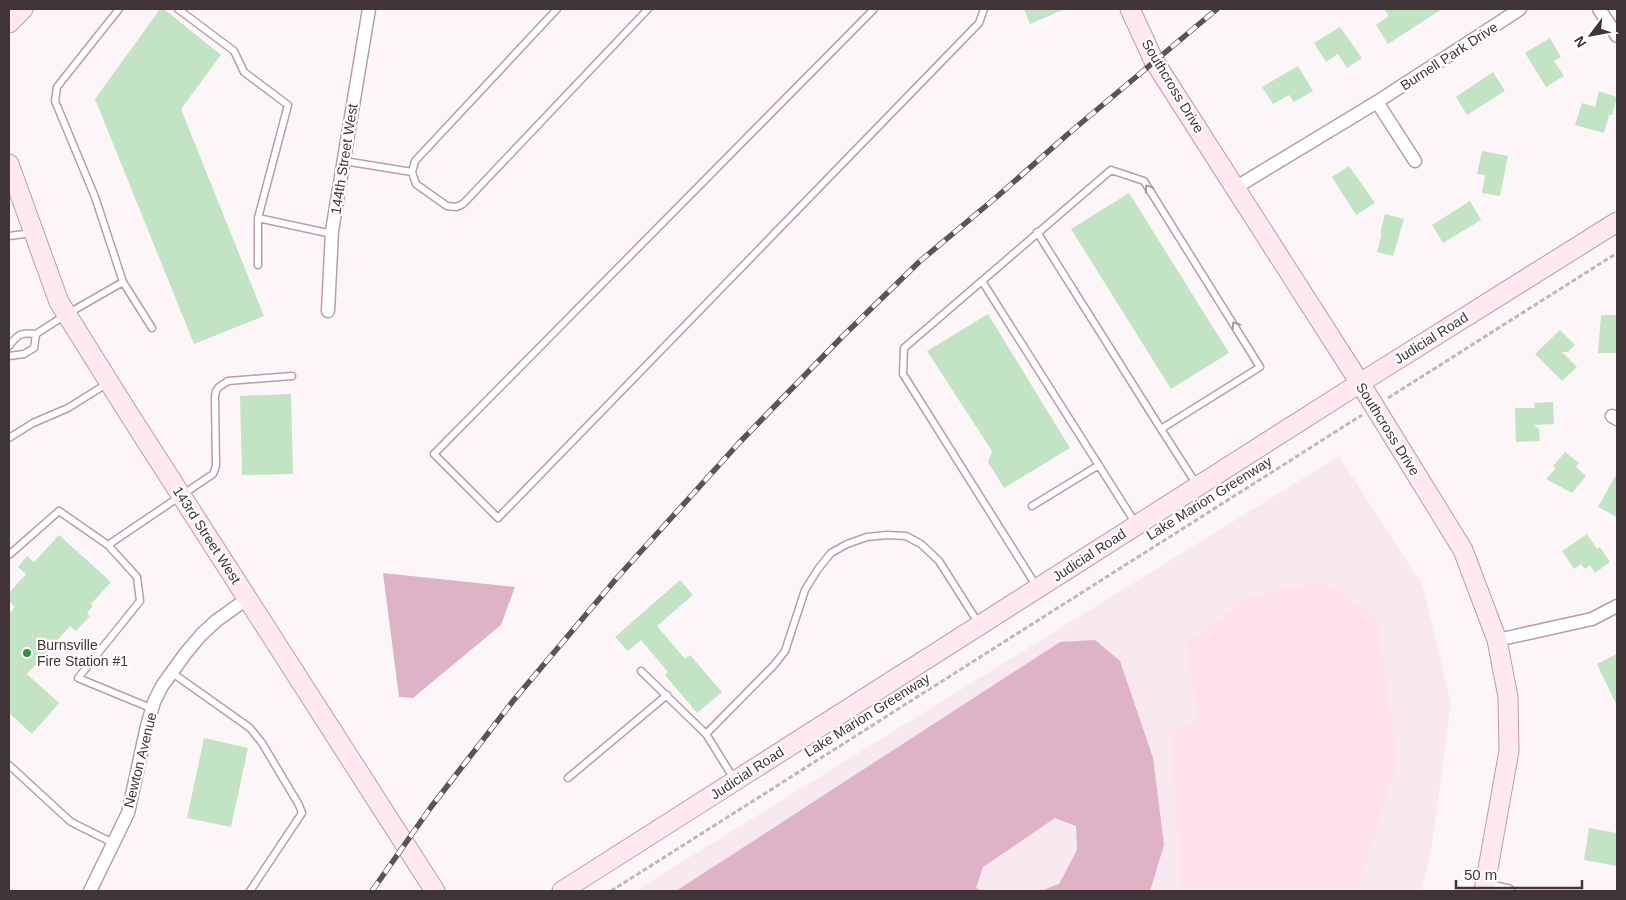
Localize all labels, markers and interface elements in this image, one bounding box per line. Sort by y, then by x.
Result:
north arrow [1566,10,1616,60]
street label: Burnell Park Drive [1397,18,1501,93]
text: N [1571,33,1589,50]
street label: Southcross Drive [1139,36,1207,136]
street label: 144th Street West [327,102,361,215]
one-way arrow [1145,184,1155,193]
street label: Judicial Road [1391,309,1471,367]
one-way arrow [1231,322,1241,331]
street label: Southcross Drive [1353,380,1423,479]
street label: Lake Marion Greenway [1143,453,1275,543]
street label: 143rd Street West [170,483,244,587]
street label: Judicial Road [1049,525,1129,585]
place label: Burnsville Fire Station #1 [37,637,128,669]
marker: Burnsville Fire Station #1 [21,647,33,659]
street label: Lake Marion Greenway [801,670,933,760]
street label: Newton Avenue [120,710,160,809]
street label: Judicial Road [707,743,787,803]
scale bar [1456,858,1582,890]
text: 50 m [1464,866,1497,883]

